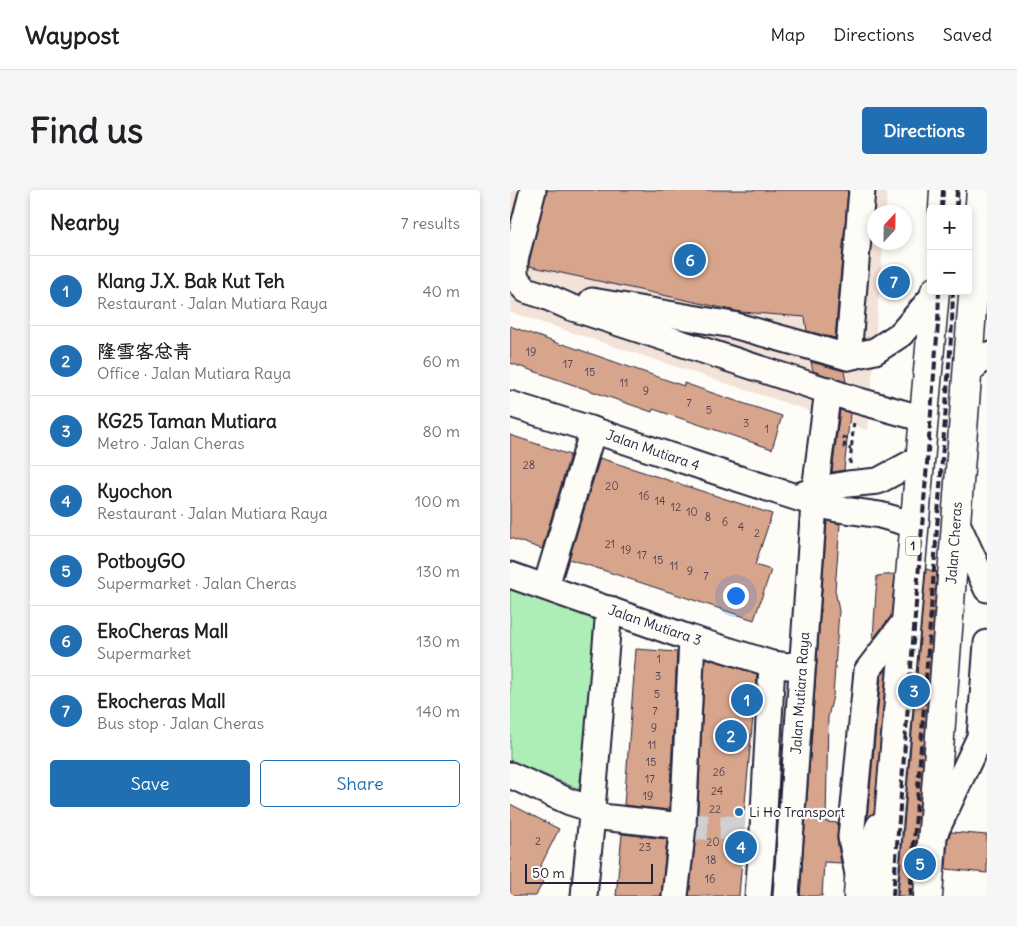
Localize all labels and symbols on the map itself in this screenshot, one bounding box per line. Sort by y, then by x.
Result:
north arrow [867,205,912,250]
pin: 6 [674,241,706,279]
pin: 7 [878,263,910,301]
house number: 19 [526,345,536,359]
house number: 17 [563,357,573,371]
house number: 15 [585,365,595,379]
house number: 11 [620,376,628,390]
house number: 9 [643,384,649,398]
house number: 7 [686,396,692,410]
house number: 5 [706,403,712,417]
house number: 3 [743,416,749,430]
house number: 1 [765,422,769,436]
street label: Jalan Mutiara 4 [604,426,702,474]
house number: 28 [523,458,535,472]
house number: 20 [605,479,619,493]
house number: 16 [639,489,649,503]
house number: 14 [655,494,665,508]
house number: 12 [671,500,681,514]
street label: Jalan Cheras [942,501,966,585]
house number: 10 [686,505,698,519]
house number: 8 [705,510,711,524]
house number: 6 [722,515,728,529]
house number: 4 [738,520,744,534]
house number: 2 [754,526,760,540]
road number: 1 [906,536,920,556]
house number: 21 [605,537,615,551]
house number: 19 [621,543,631,557]
house number: 17 [637,548,647,562]
house number: 15 [653,553,663,567]
house number: 11 [670,559,678,573]
house number: 9 [687,564,693,578]
house number: 7 [703,569,709,583]
your location [723,583,749,609]
street label: Jalan Mutiara 3 [606,601,704,649]
street label: Jalan Mutiara Raya [787,631,813,755]
house number: 1 [657,652,661,666]
house number: 3 [655,669,661,683]
pin: 3 [898,672,930,710]
pin: 1 [731,681,763,719]
house number: 5 [654,687,660,701]
house number: 7 [652,704,658,718]
pin: 2 [715,717,747,755]
house number: 9 [651,721,657,735]
house number: 11 [648,738,656,752]
house number: 15 [646,755,656,769]
house number: 26 [713,765,725,779]
house number: 17 [645,772,655,786]
house number: 24 [711,784,723,798]
house number: 19 [643,789,653,803]
house number: 22 [709,802,721,816]
place label: Li Ho Transport [749,803,845,821]
marker: Li Ho Transport [733,806,745,818]
pin: 4 [725,828,757,866]
house number: 2 [535,834,541,848]
house number: 20 [706,835,720,849]
house number: 23 [639,840,651,854]
pin: 5 [904,845,936,883]
house number: 18 [706,853,716,867]
scale bar [525,861,652,884]
house number: 16 [705,872,715,886]

